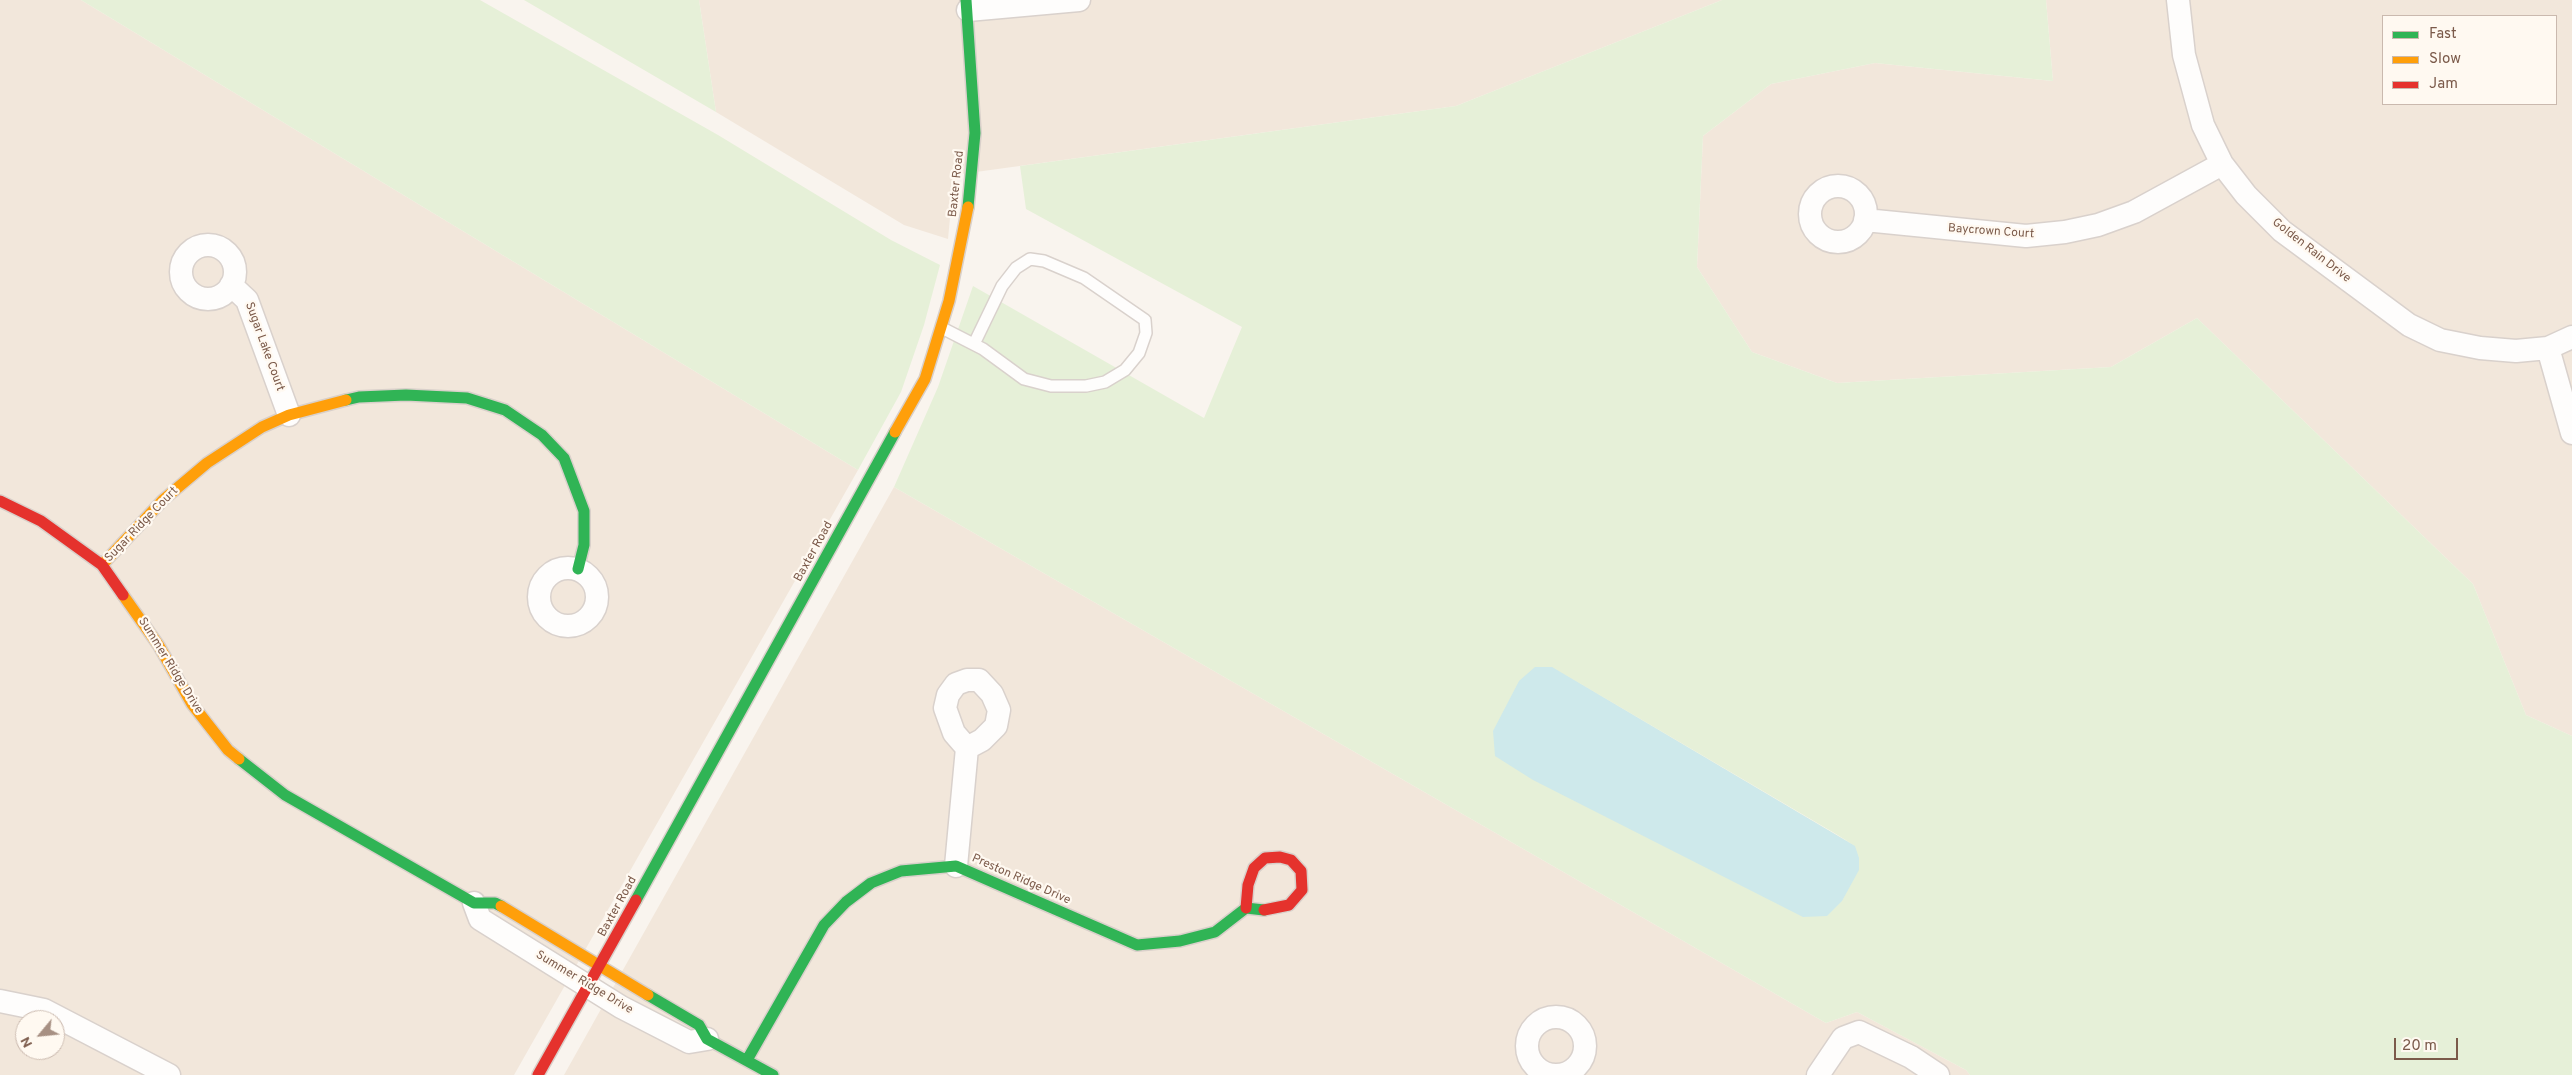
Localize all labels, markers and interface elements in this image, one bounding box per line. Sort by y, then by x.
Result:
legend [2382,15,2557,105]
text: Fast [2429,25,2457,44]
text: Slow [2429,50,2461,69]
text: Jam [2429,75,2458,94]
street label: Baxter Road [946,150,968,218]
street label: Golden Rain Drive [2269,216,2353,286]
street label: Baycrown Court [1947,222,2035,242]
street label: Sugar Lake Court [241,300,287,394]
street label: Sugar Ridge Court [102,484,182,566]
street label: Baxter Road [792,519,836,585]
street label: Summer Ridge Drive [135,615,205,717]
street label: Preston Ridge Drive [969,852,1073,908]
street label: Baxter Road [596,874,640,940]
street label: Summer Ridge Drive [533,948,635,1018]
north arrow [15,1010,65,1060]
scale bar [2397,1028,2461,1060]
text: N [17,1033,37,1050]
text: 20 m [2402,1037,2437,1056]

